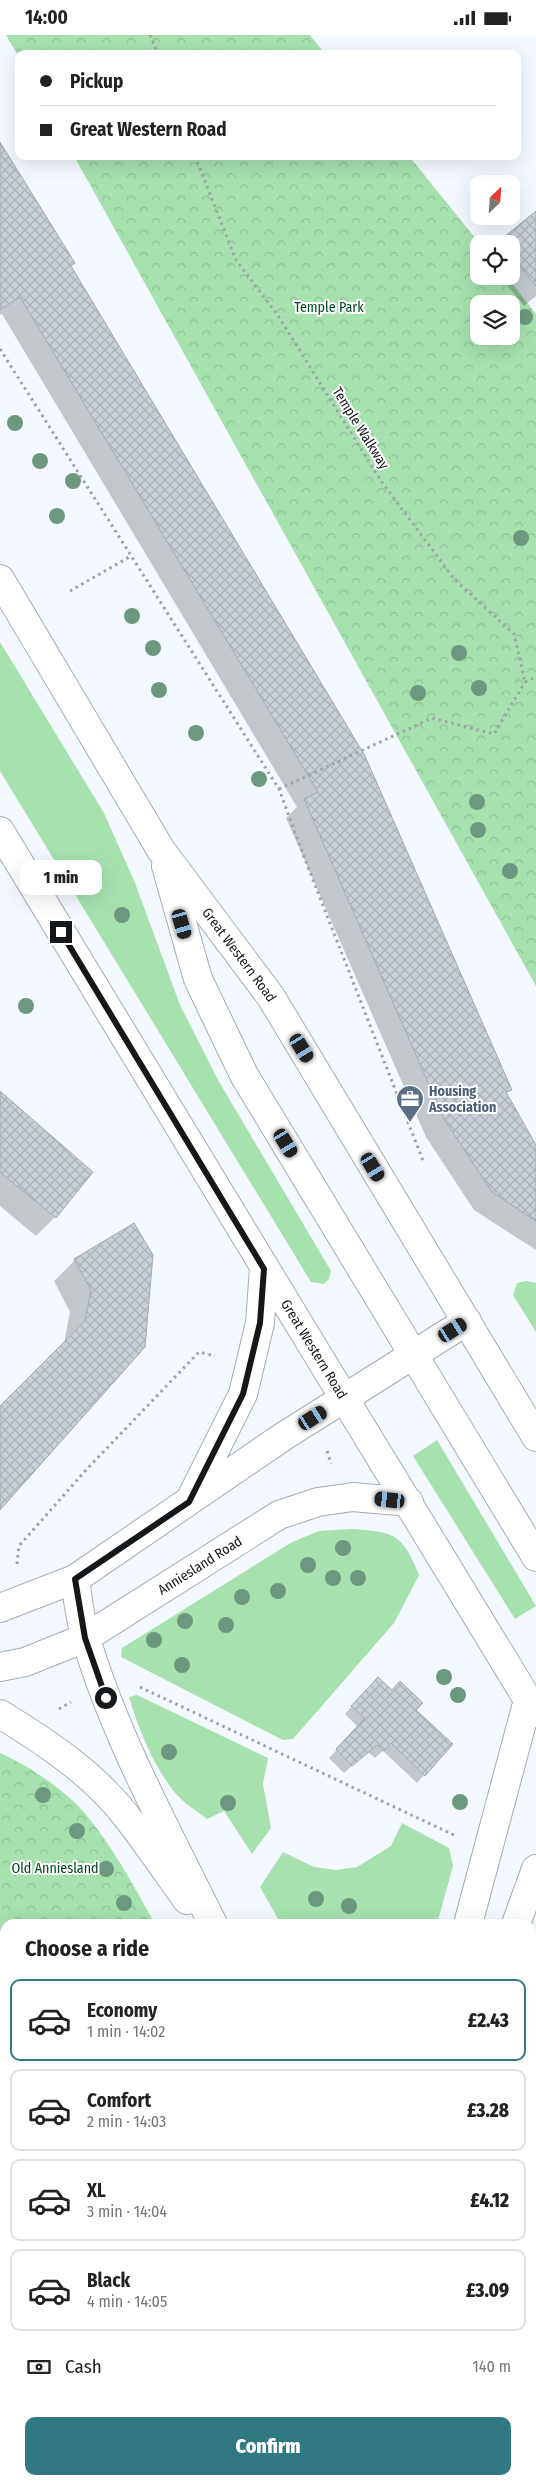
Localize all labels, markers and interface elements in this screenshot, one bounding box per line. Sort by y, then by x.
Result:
text: 14:00 [25,6,68,29]
text: Pickup [70,70,123,93]
text: Great Western Road [70,118,227,141]
north arrow [470,175,520,225]
map controls [470,175,520,345]
button: locate [470,235,520,285]
button: layers [470,295,520,345]
park label: Temple Park [294,299,364,316]
street label: Temple Walkway [329,384,393,473]
callout: 1 min [20,859,102,895]
text: 1 min [44,868,78,887]
street label: Great Western Road [198,905,280,1005]
car [170,908,193,940]
route end [50,921,72,943]
car [287,1031,316,1065]
place label: Housing Association [428,1083,496,1116]
office icon: Housing Association [395,1084,425,1123]
car [271,1126,300,1160]
car [358,1150,387,1184]
street label: Great Western Road [277,1297,351,1402]
car [436,1316,469,1344]
car [296,1404,329,1432]
car [374,1491,405,1509]
street label: Anniesland Road [155,1533,245,1599]
route start [95,1687,117,1709]
park label: Old Anniesland [11,1860,99,1877]
text: Choose a ride [25,1935,149,1962]
icon: car [27,1998,72,2043]
text: Economy [87,1999,157,2022]
text: £2.43 [468,2009,509,2032]
text: 1 min · 14:02 [87,2022,165,2041]
icon: car [27,2088,72,2133]
text: Comfort [87,2089,151,2112]
text: £3.28 [467,2099,509,2122]
text: 2 min · 14:03 [87,2112,166,2131]
icon: car [27,2178,72,2223]
text: XL [87,2179,106,2202]
text: £4.12 [470,2189,509,2212]
text: 3 min · 14:04 [87,2202,167,2221]
icon: car [27,2268,72,2313]
text: Black [87,2269,130,2292]
text: £3.09 [466,2279,509,2302]
text: 4 min · 14:05 [87,2292,167,2311]
icon: cash [25,2353,53,2381]
text: Cash [65,2355,102,2378]
text: 140 m [473,2357,511,2376]
button: Confirm [25,2417,511,2475]

